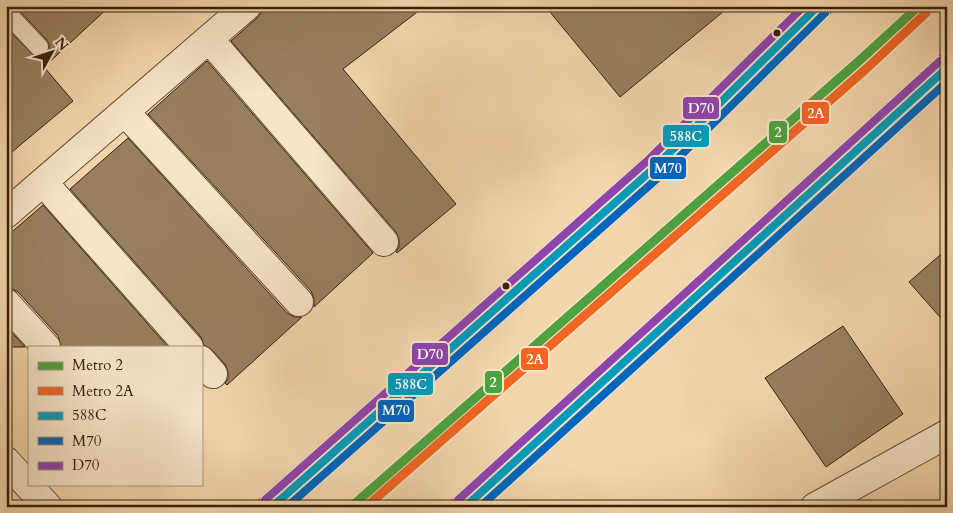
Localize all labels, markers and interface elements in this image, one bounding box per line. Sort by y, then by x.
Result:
north arrow [28,28,78,78]
unlabelled marker [772,28,782,38]
text: N [50,33,73,55]
line badge: D70 [682,96,720,120]
text: D70 [688,99,714,118]
line badge: 2A [801,101,830,125]
text: 2A [807,104,825,123]
line badge: 2 [768,120,788,144]
text: 2 [774,123,782,142]
line badge: 588C [662,124,710,148]
text: 588C [670,127,702,146]
line badge: M70 [649,156,687,180]
text: M70 [654,159,682,178]
unlabelled marker [501,281,511,291]
line badge: D70 [411,342,449,366]
text: D70 [417,345,443,364]
legend [28,346,202,486]
line badge: 2A [520,347,549,371]
text: 2A [526,350,544,369]
text: Metro 2 [72,355,123,375]
line badge: 2 [484,370,503,394]
line badge: 588C [387,372,434,396]
text: 2 [489,373,497,392]
text: 588C [395,375,427,394]
text: Metro 2A [72,381,134,401]
line badge: M70 [377,399,415,423]
text: M70 [382,401,410,420]
text: 588C [72,405,107,425]
text: M70 [72,431,102,451]
text: D70 [72,455,100,475]

